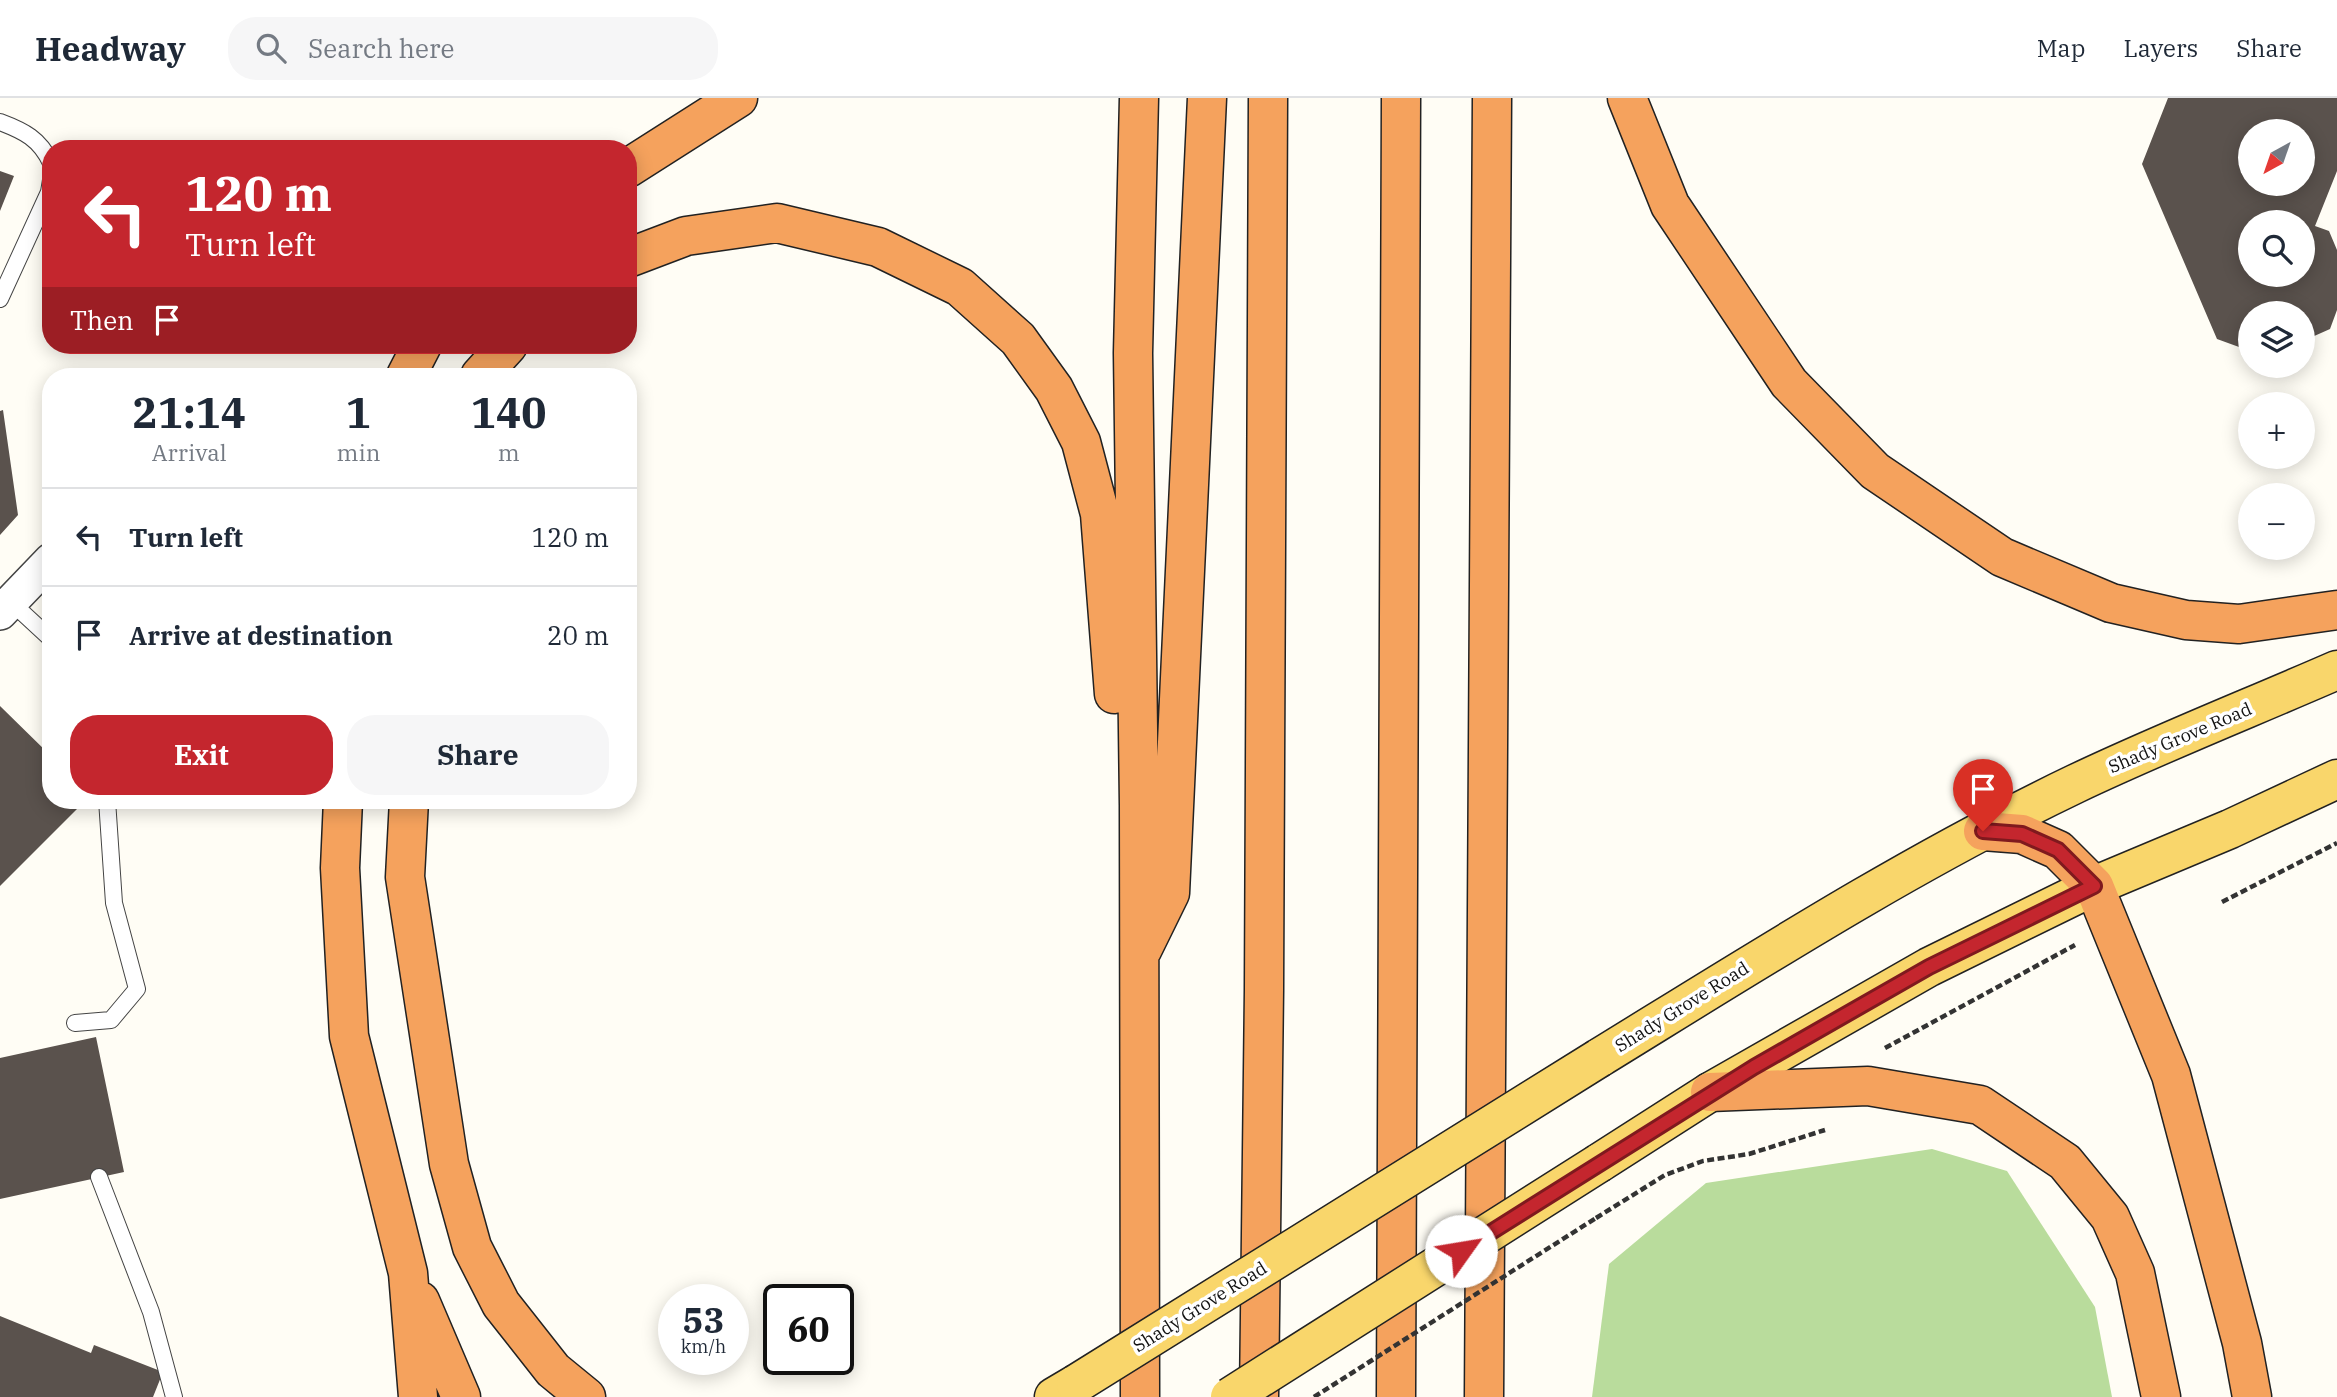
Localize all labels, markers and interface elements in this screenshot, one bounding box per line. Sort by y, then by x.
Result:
search box [228,17,718,80]
text: Headway [35,27,186,70]
icon: search [252,29,290,67]
text: Search here [308,31,454,65]
text: Map [2037,32,2085,64]
text: Layers [2123,32,2198,64]
text: Share [2236,32,2302,64]
north arrow [2238,119,2315,196]
map controls [2238,119,2315,560]
text: 120 m [185,161,332,224]
icon: left [70,168,161,259]
button: search [2238,210,2315,287]
text: Turn left [185,223,316,265]
icon: arrive [148,301,186,339]
button: layers [2238,301,2315,378]
text: Then [70,303,134,337]
text: 21:14 [132,385,246,440]
text: 1 [346,385,371,440]
text: 140 [471,385,546,440]
button: + [2238,392,2315,469]
text: Arrival [152,437,227,467]
text: min [337,437,380,467]
text: m [498,437,520,467]
button: − [2238,483,2315,560]
icon: left [70,518,108,556]
text: Turn left [129,520,243,554]
text: 120 m [531,520,609,554]
icon: arrive [70,616,108,654]
text: Arrive at destination [129,618,393,652]
text: 20 m [547,618,609,652]
street label: Shady Grove Road [2105,697,2255,778]
button: Exit [70,715,333,795]
button: Share [347,715,609,795]
pin [1953,759,2013,831]
icon: arrive [1964,770,2002,808]
street label: Shady Grove Road [1611,956,1753,1057]
position arrow [1424,1214,1498,1288]
street label: Shady Grove Road [1129,1256,1271,1357]
speed limit sign: 60 [763,1284,854,1375]
text: 53 [682,1297,725,1343]
text: km/h [681,1335,726,1358]

